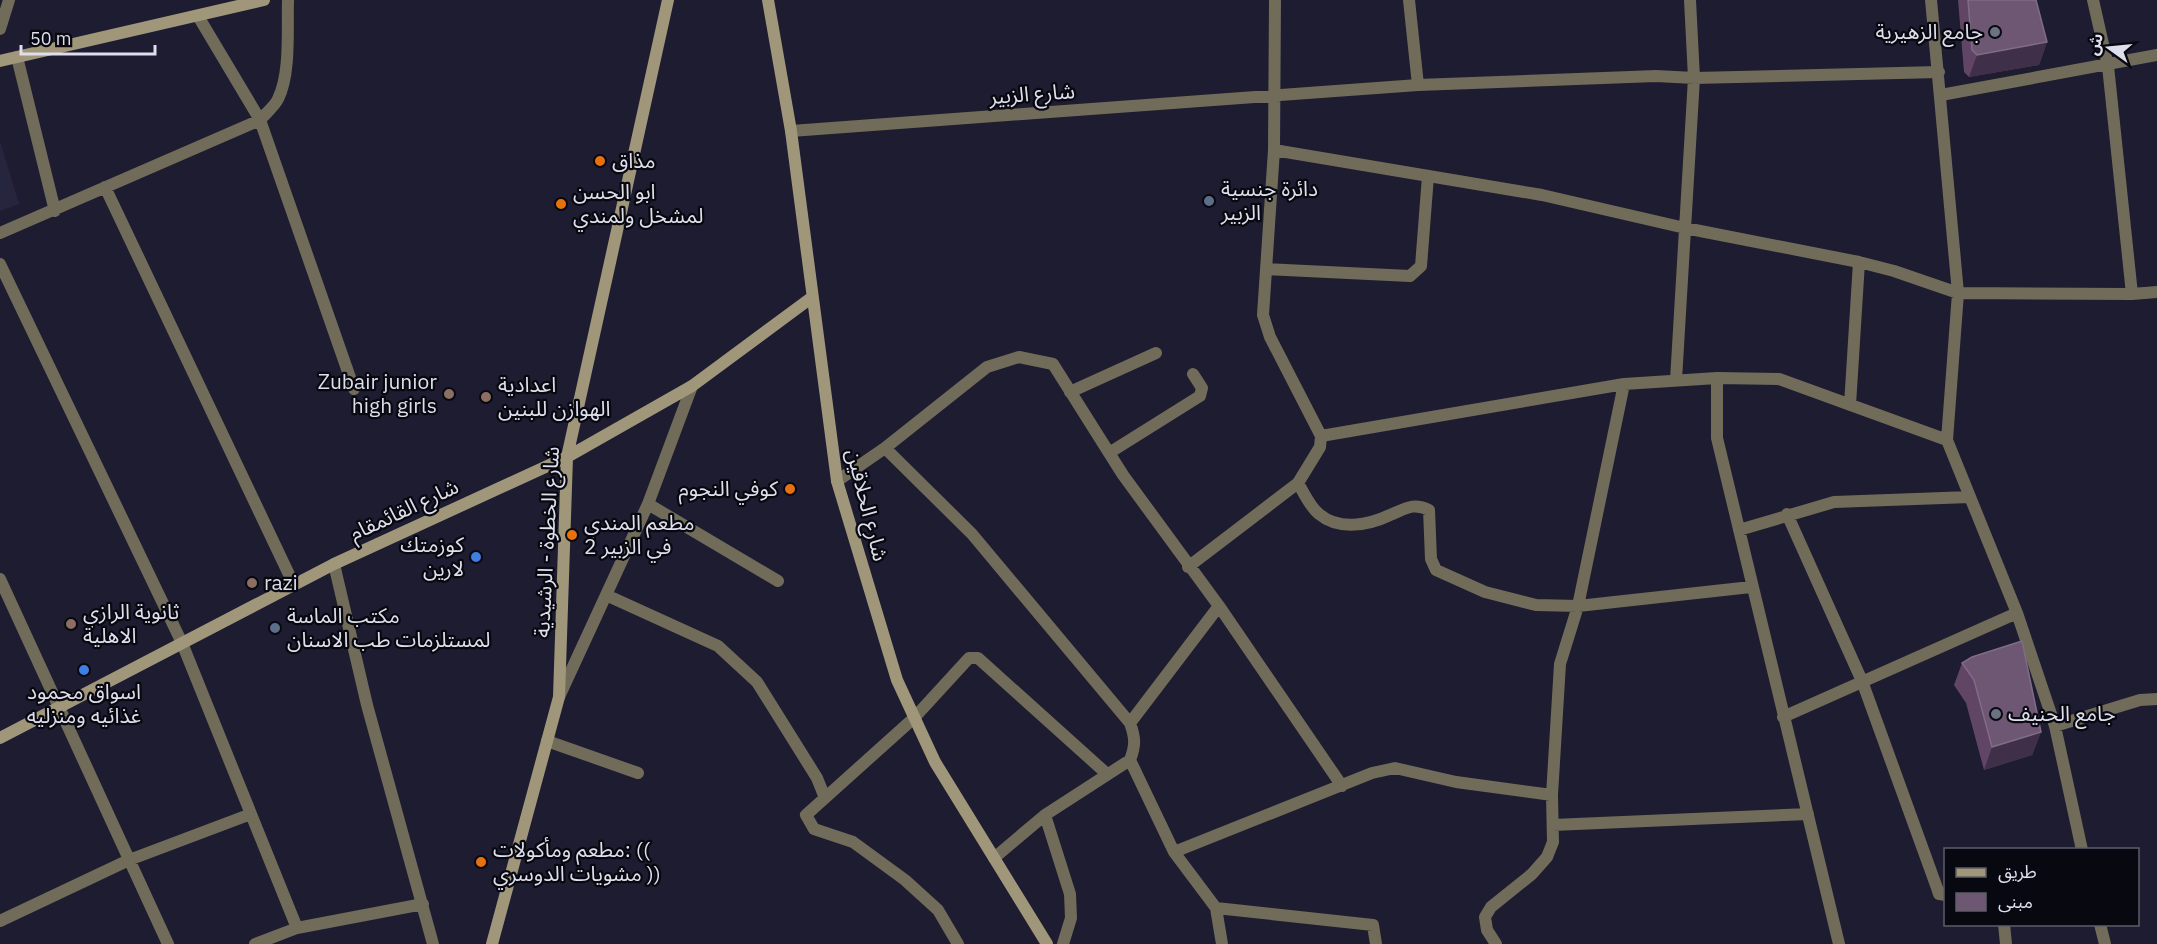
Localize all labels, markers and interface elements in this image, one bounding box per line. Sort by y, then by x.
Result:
place label: جامع الزهيرية [1875,17,1983,47]
scale bar [21,18,154,56]
north arrow [2079,18,2139,78]
marker: جامع الزهيرية [1988,25,2002,39]
text: 50 m [30,27,72,50]
text: ش [2082,31,2107,57]
street label: شارع الزبير [987,76,1076,112]
place label: مذاق [612,146,655,174]
marker: مذاق [593,154,607,168]
place label: دائرة جنسية الزبير [1220,174,1318,226]
place label: ابو الحسن لمشخل ولمندي [573,177,703,232]
marker: دائرة جنسية الزبير [1202,194,1216,208]
marker: ابو الحسن لمشخل ولمندي [554,197,568,211]
place label: Zubair junior high girls [318,367,437,419]
place label: اعدادية الهوازن للبنين [498,370,610,422]
marker: Zubair junior high girls [442,387,456,401]
marker: اعدادية الهوازن للبنين [479,390,493,404]
street label: شارع الخطوة - الرشيدية [527,446,567,638]
street label: شارع الحلاقين [839,446,895,564]
street label: شارع القائمقام [345,472,464,549]
place label: كوفي النجوم [679,474,778,505]
marker: كوفي النجوم [783,482,797,496]
place label: مطعم المندي 2 في الزبير [584,508,695,563]
marker: مطعم المندي 2 في الزبير [565,528,579,542]
place label: كوزمتك لارين [400,530,464,582]
marker: كوزمتك لارين [469,550,483,564]
place label: razi [264,568,298,596]
marker: razi [245,576,259,590]
place label: ثانوية الرازي الاهلية [83,597,179,649]
place label: مكتب الماسة لمستلزمات طب الاسنان [287,601,491,653]
marker: ثانوية الرازي الاهلية [64,617,78,631]
marker: مكتب الماسة لمستلزمات طب الاسنان [268,621,282,635]
marker: اسواق محمود غذائيه ومنزليه [77,663,91,677]
place label: اسواق محمود غذائيه ومنزليه [27,677,141,729]
place label: جامع الحنيف [2008,699,2116,729]
marker: جامع الحنيف [1989,707,2003,721]
place label: مطعم ومأكولات: (( مشويات الدوسري )) [493,835,661,890]
legend [1944,848,2139,926]
marker: مطعم ومأكولات: (( مشويات الدوسري )) [474,855,488,869]
text: طريق [1998,860,2037,883]
text: مبنى [1998,890,2033,913]

